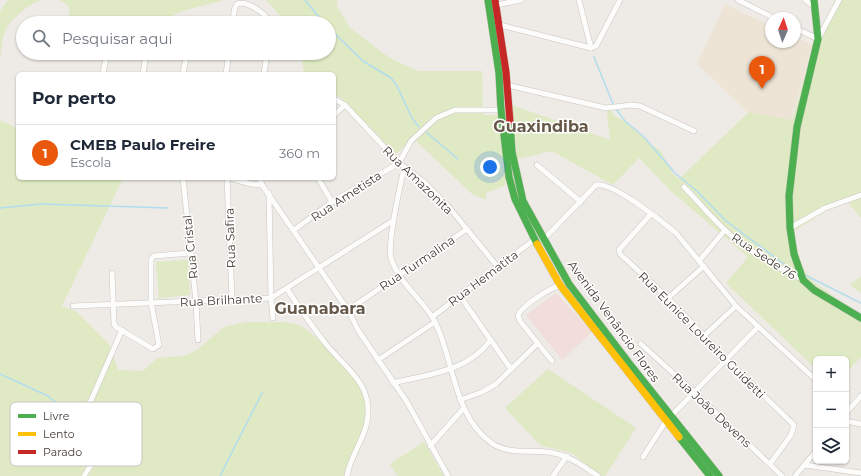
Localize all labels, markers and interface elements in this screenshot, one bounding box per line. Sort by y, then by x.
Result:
north arrow [765,12,801,48]
search box [16,16,336,60]
icon: search [30,27,52,49]
text: Pesquisar aqui [62,29,173,48]
pin: 1 [749,56,775,89]
text: Por perto [32,88,116,108]
district label: Guaxindiba [493,117,589,136]
text: CMEB Paulo Freire [70,135,215,154]
street label: Rua Amazonita [380,143,456,217]
text: 1 [42,145,48,161]
text: 360 m [279,145,320,161]
text: Escola [70,154,111,170]
your location [480,157,500,177]
street label: Rua Ametista [308,168,384,224]
street label: Rua Safira [221,208,239,268]
street label: Rua Cristal [179,214,201,280]
street label: Rua Sede 76 [729,229,799,283]
street label: Rua Turmalina [376,232,458,294]
street label: Rua Hematita [445,247,521,309]
street label: Avenida Venâncio Flores [565,257,663,385]
street label: Rua Eunice Loureiro Guidetti [635,268,769,402]
street label: Rua Brilhante [179,290,263,310]
district label: Guanabara [274,299,366,318]
map controls [813,356,849,464]
button: + [813,356,849,392]
street label: Rua João Devens [669,369,755,451]
button: − [813,392,849,428]
legend [10,402,142,466]
text: Livre [43,409,70,423]
text: Lento [43,427,75,441]
button: layers [813,428,849,464]
text: Parado [43,445,82,459]

